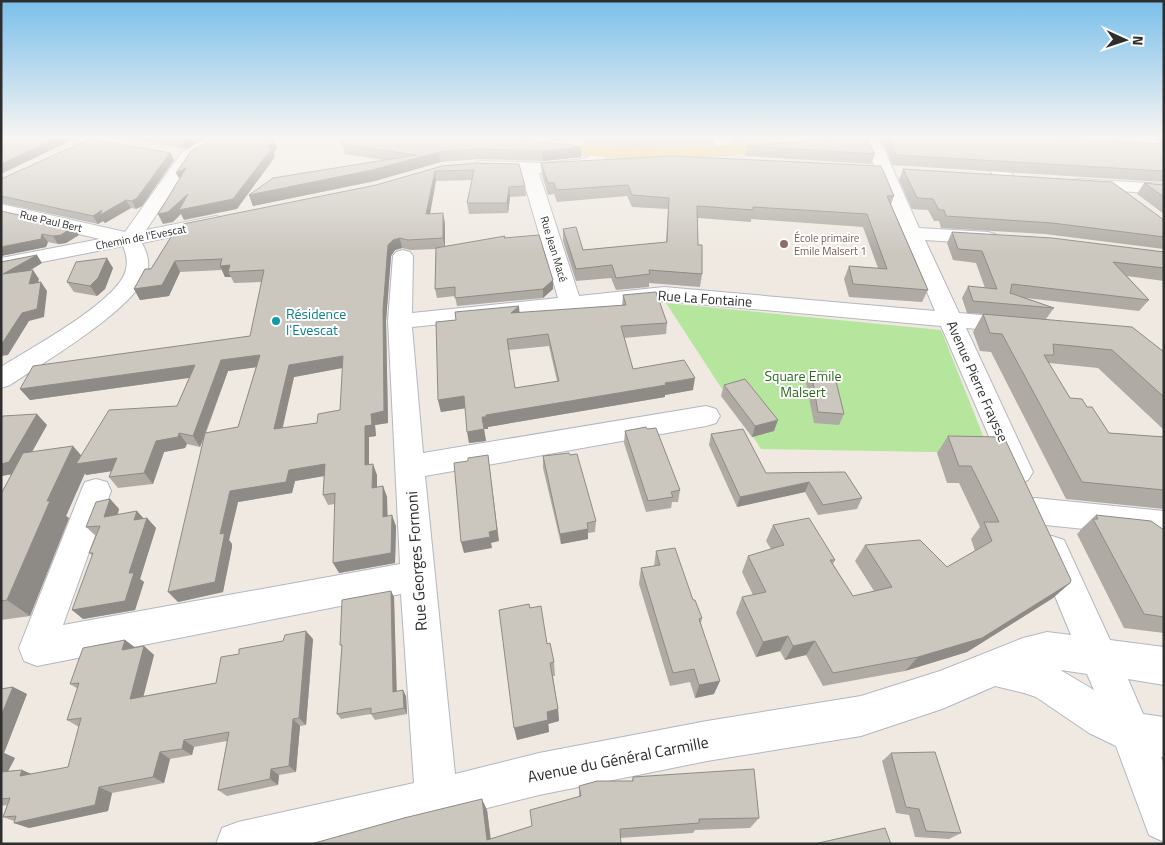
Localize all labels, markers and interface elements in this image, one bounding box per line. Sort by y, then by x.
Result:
north arrow [1100,15,1150,65]
text: N [1128,35,1149,46]
street label: Rue Paul Bert [18,206,84,236]
street label: Rue Jean Macé [536,214,572,284]
street label: Chemin de l'Evescat [94,220,188,254]
place label: École primaire Emile Malsert 1 [794,230,866,259]
marker: École primaire Emile Malsert 1 [778,238,790,250]
street label: Rue La Fontaine [657,284,753,312]
place label: Résidence l'Evescat [286,303,346,340]
marker: Résidence l'Evescat [270,315,282,327]
street label: Avenue Pierre Fraysse [942,317,1014,445]
park label: Square Emile Malsert [764,365,842,402]
street label: Rue Georges Fornoni [399,490,433,632]
street label: Avenue du Général Carmille [525,730,711,788]

